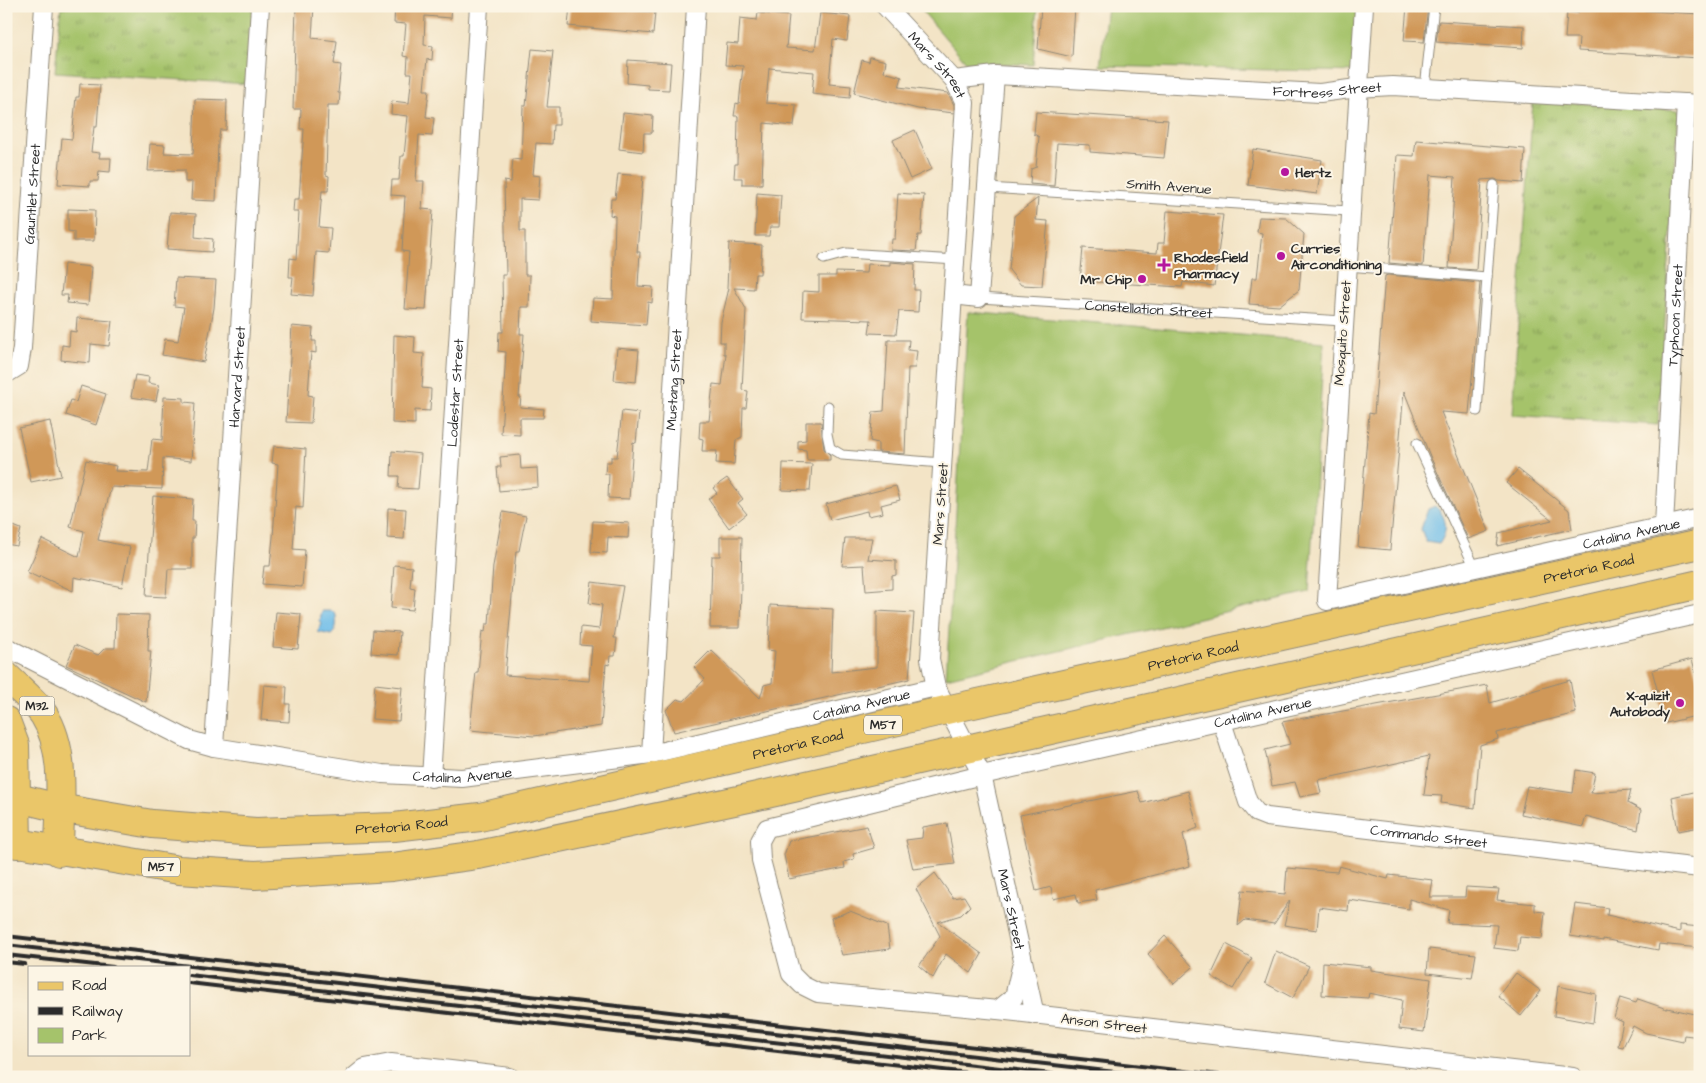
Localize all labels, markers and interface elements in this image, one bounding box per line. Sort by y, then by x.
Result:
street label: Mars Street [903,28,970,102]
street label: Fortress Street [1272,78,1382,104]
street label: Gauntlet Street [20,143,46,245]
place label: Hertz [1295,163,1332,183]
marker: Hertz [1279,166,1291,178]
street label: Smith Avenue [1125,174,1213,200]
place label: Curries Airconditioning [1291,239,1383,276]
place label: Rhodesfield Pharmacy [1174,248,1249,284]
marker: Curries Airconditioning [1275,250,1287,262]
marker: Rhodesfield Pharmacy [1158,259,1170,271]
street label: Typhoon Street [1663,263,1689,367]
place label: Mr Chip [1080,270,1132,290]
marker: Mr Chip [1136,273,1148,285]
street label: Mosquito Street [1329,280,1357,386]
street label: Constellation Street [1084,296,1213,324]
street label: Harvard Street [225,325,251,428]
street label: Mustang Street [661,328,688,431]
street label: Lodestar Street [443,338,469,448]
street label: Mars Street [928,462,954,546]
street label: Catalina Avenue [1581,514,1683,555]
street label: Pretoria Road [1541,550,1636,589]
street label: Pretoria Road [1146,637,1241,676]
street label: Catalina Avenue [811,684,913,727]
place label: X-quizit Autobody [1610,686,1670,722]
street label: Catalina Avenue [1212,692,1314,734]
road number: M32 [20,696,54,716]
marker: X-quizit Autobody [1674,697,1686,709]
road number: M57 [864,716,902,734]
street label: Pretoria Road [751,725,845,765]
street label: Catalina Avenue [412,763,514,789]
street label: Pretoria Road [355,812,449,839]
street label: Commando Street [1369,820,1489,854]
road number: M57 [142,858,180,876]
street label: Mars Street [992,867,1029,952]
legend [28,966,190,1056]
text: Road [72,975,107,996]
text: Railway [72,1001,123,1023]
street label: Anson Street [1060,1009,1148,1039]
text: Park [72,1025,107,1046]

